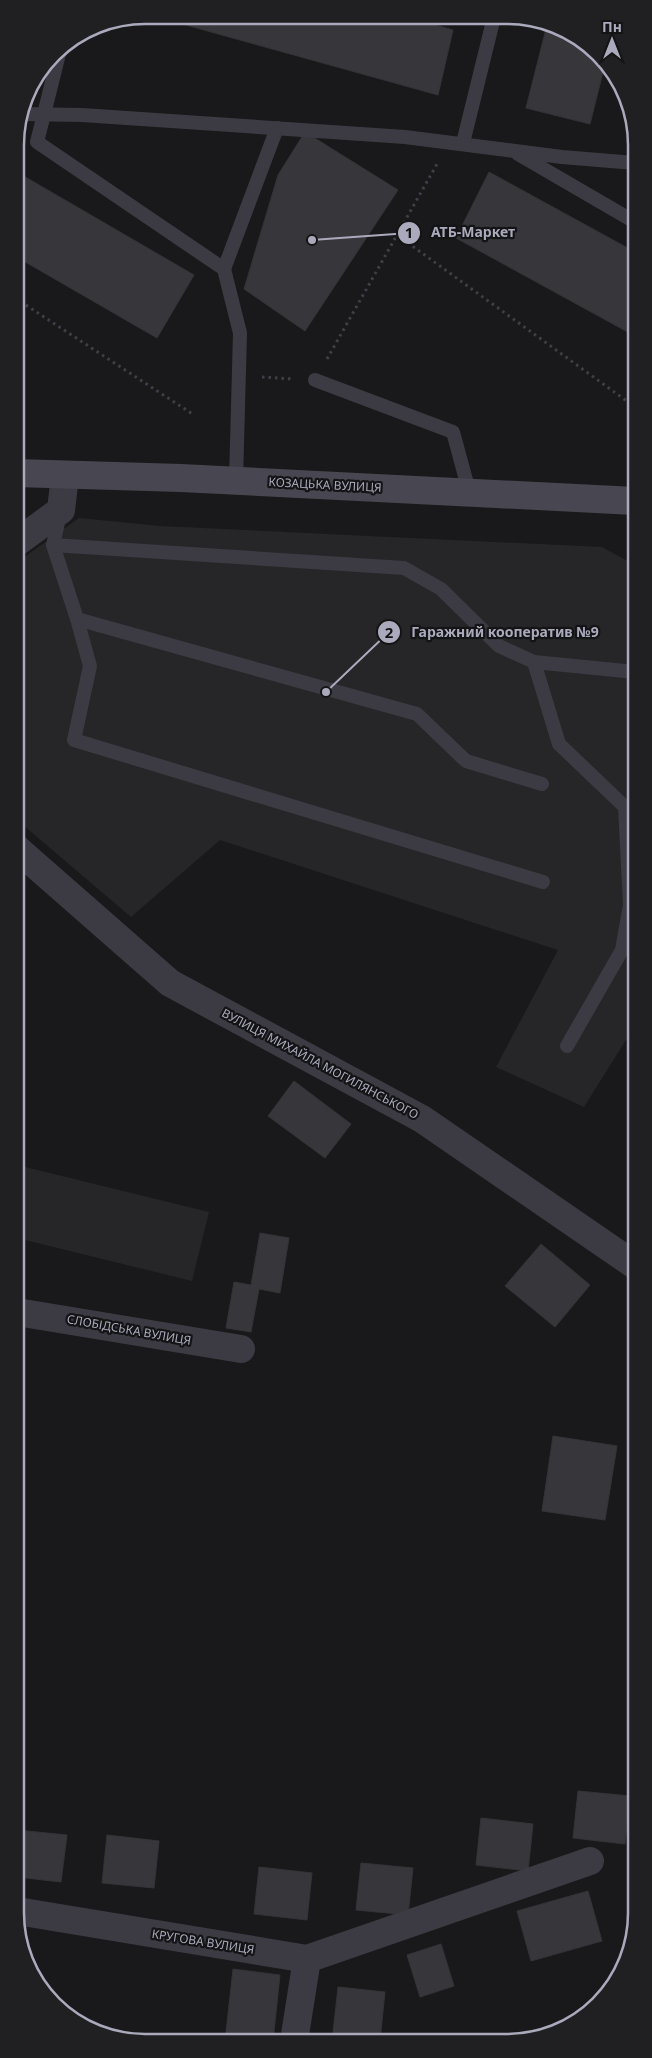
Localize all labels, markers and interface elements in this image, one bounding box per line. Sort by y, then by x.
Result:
north arrow [587,15,637,65]
text: Пн [602,17,622,36]
callout: АТБ-Маркет [396,218,525,247]
text: 1 [405,222,413,242]
text: АТБ-Маркет [431,222,515,241]
street label: КОЗАЦЬКА ВУЛИЦЯ [268,473,382,496]
callout: Гаражний кооператив №9 [376,618,609,647]
text: 2 [385,622,394,642]
text: Гаражний кооператив №9 [411,622,599,641]
street label: ВУЛИЦЯ МИХАЙЛА МОГИЛЯНСЬКОГО [219,1004,422,1123]
street label: СЛОБІДСЬКА ВУЛИЦЯ [66,1310,193,1349]
street label: КРУГОВА ВУЛИЦЯ [151,1925,256,1958]

